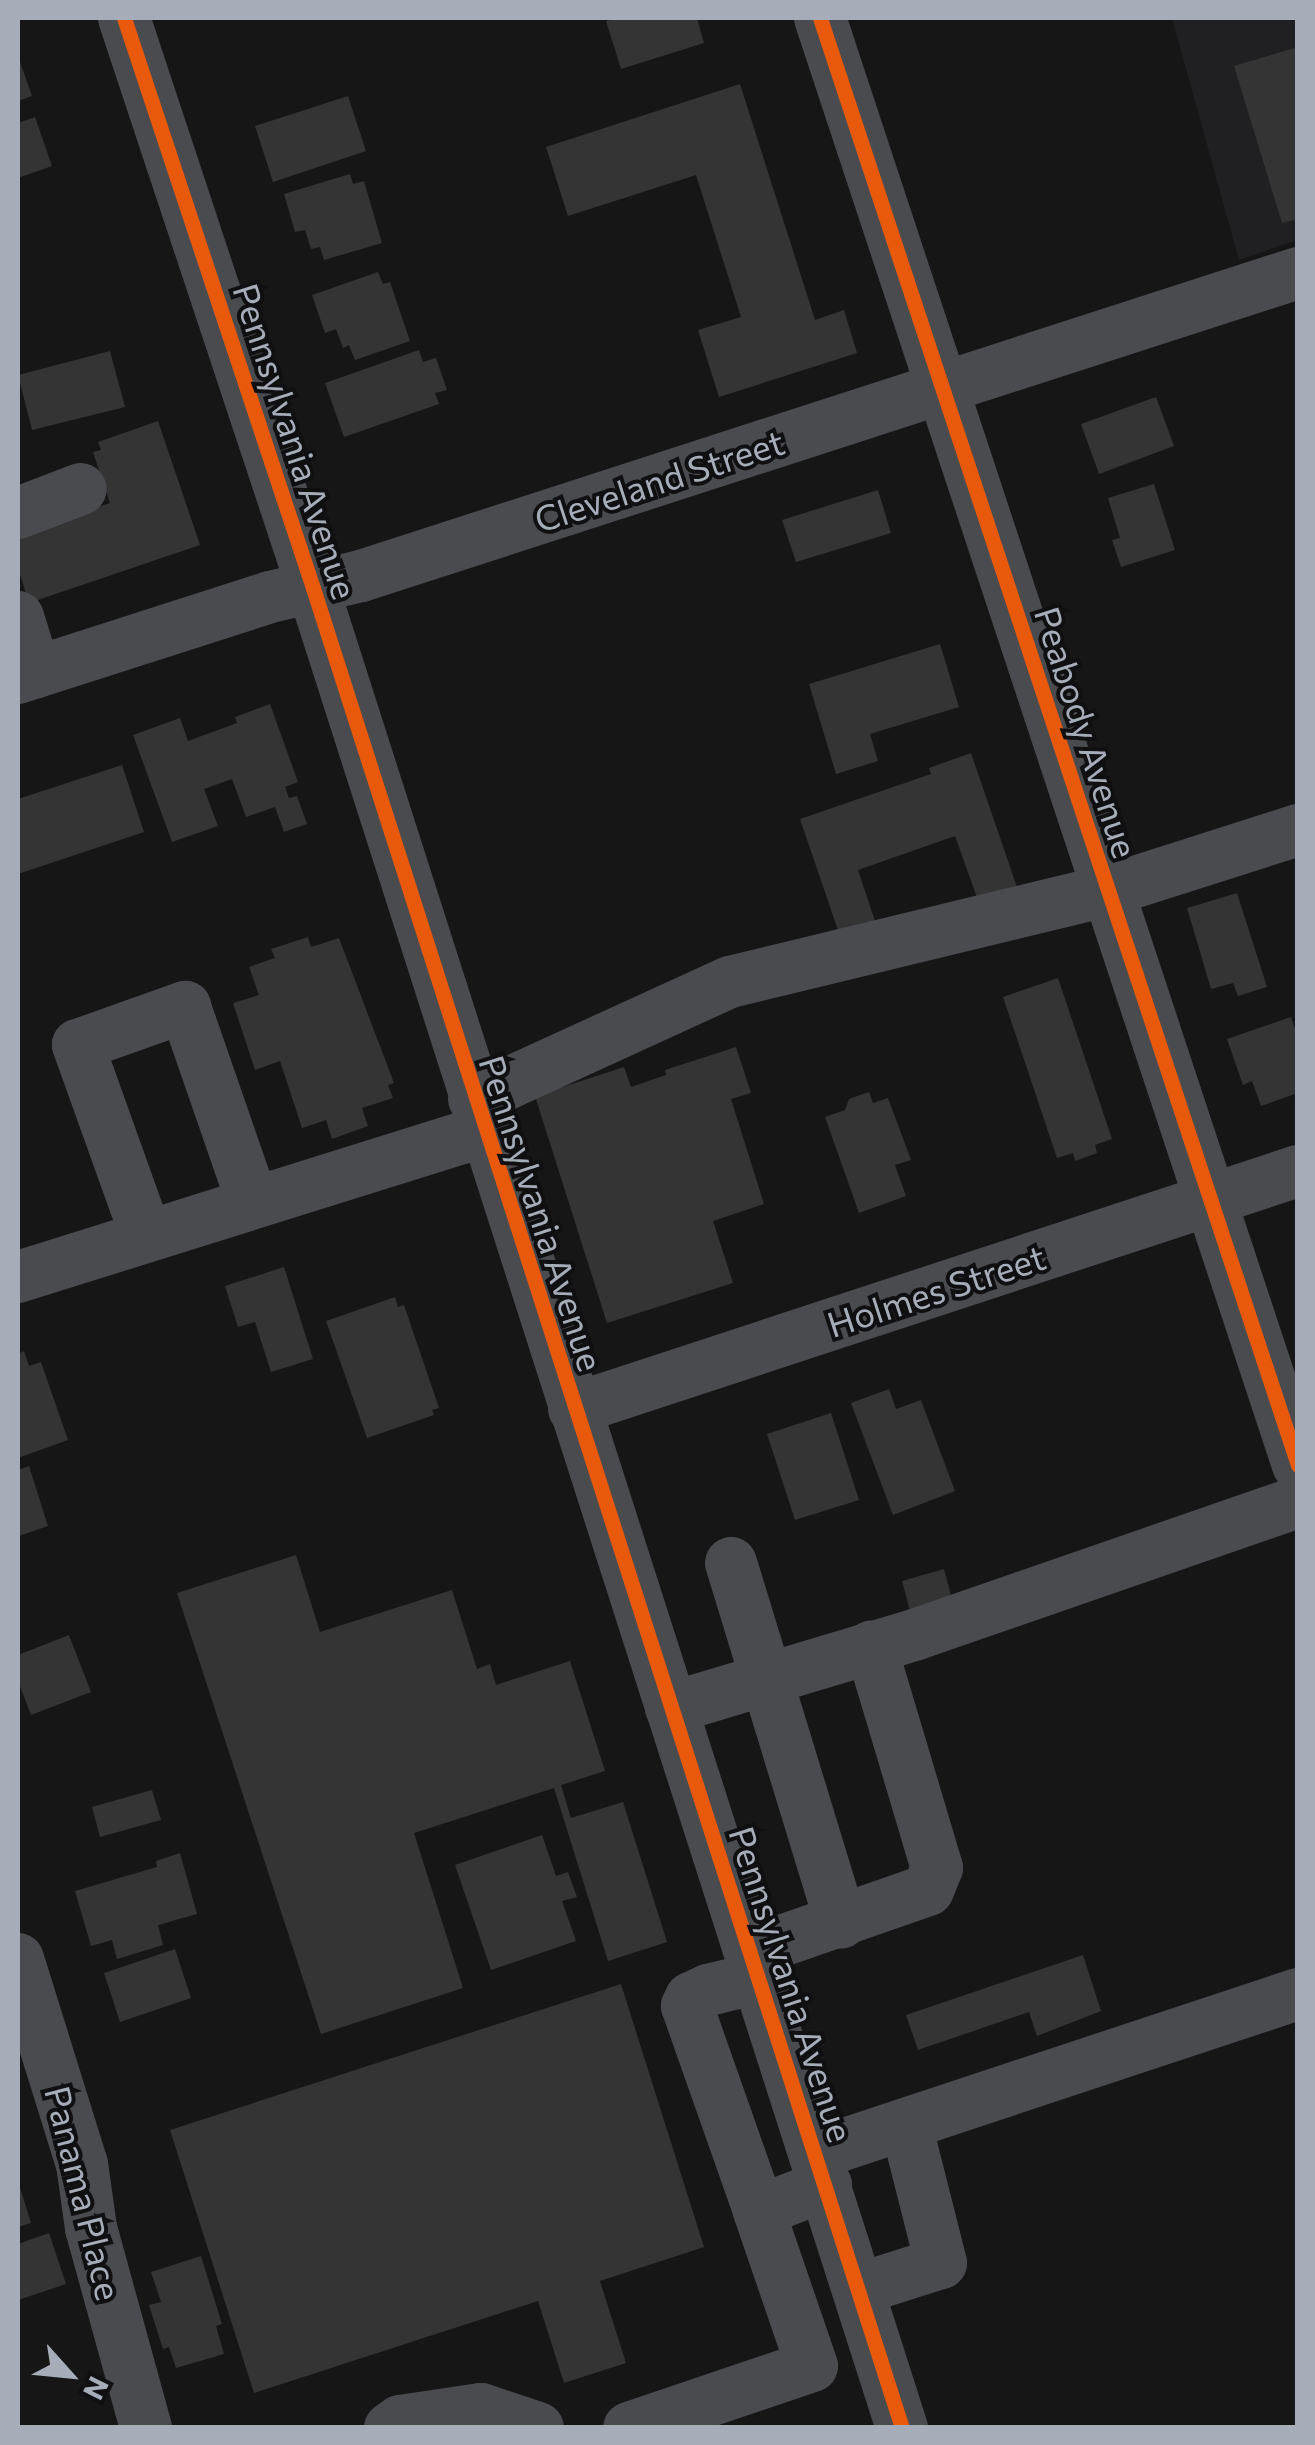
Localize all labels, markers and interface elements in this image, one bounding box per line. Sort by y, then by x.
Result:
street label: Pennsylvania Avenue [225,278,367,604]
street label: Cleveland Street [529,420,789,540]
street label: Peabody Avenue [1027,601,1147,863]
street label: Pennsylvania Avenue [471,1050,613,1376]
street label: Holmes Street [822,1235,1050,1345]
street label: Pennsylvania Avenue [721,1821,863,2147]
street label: Panama Place [37,2082,131,2304]
north arrow [20,2325,120,2425]
text: N [77,2372,117,2406]

